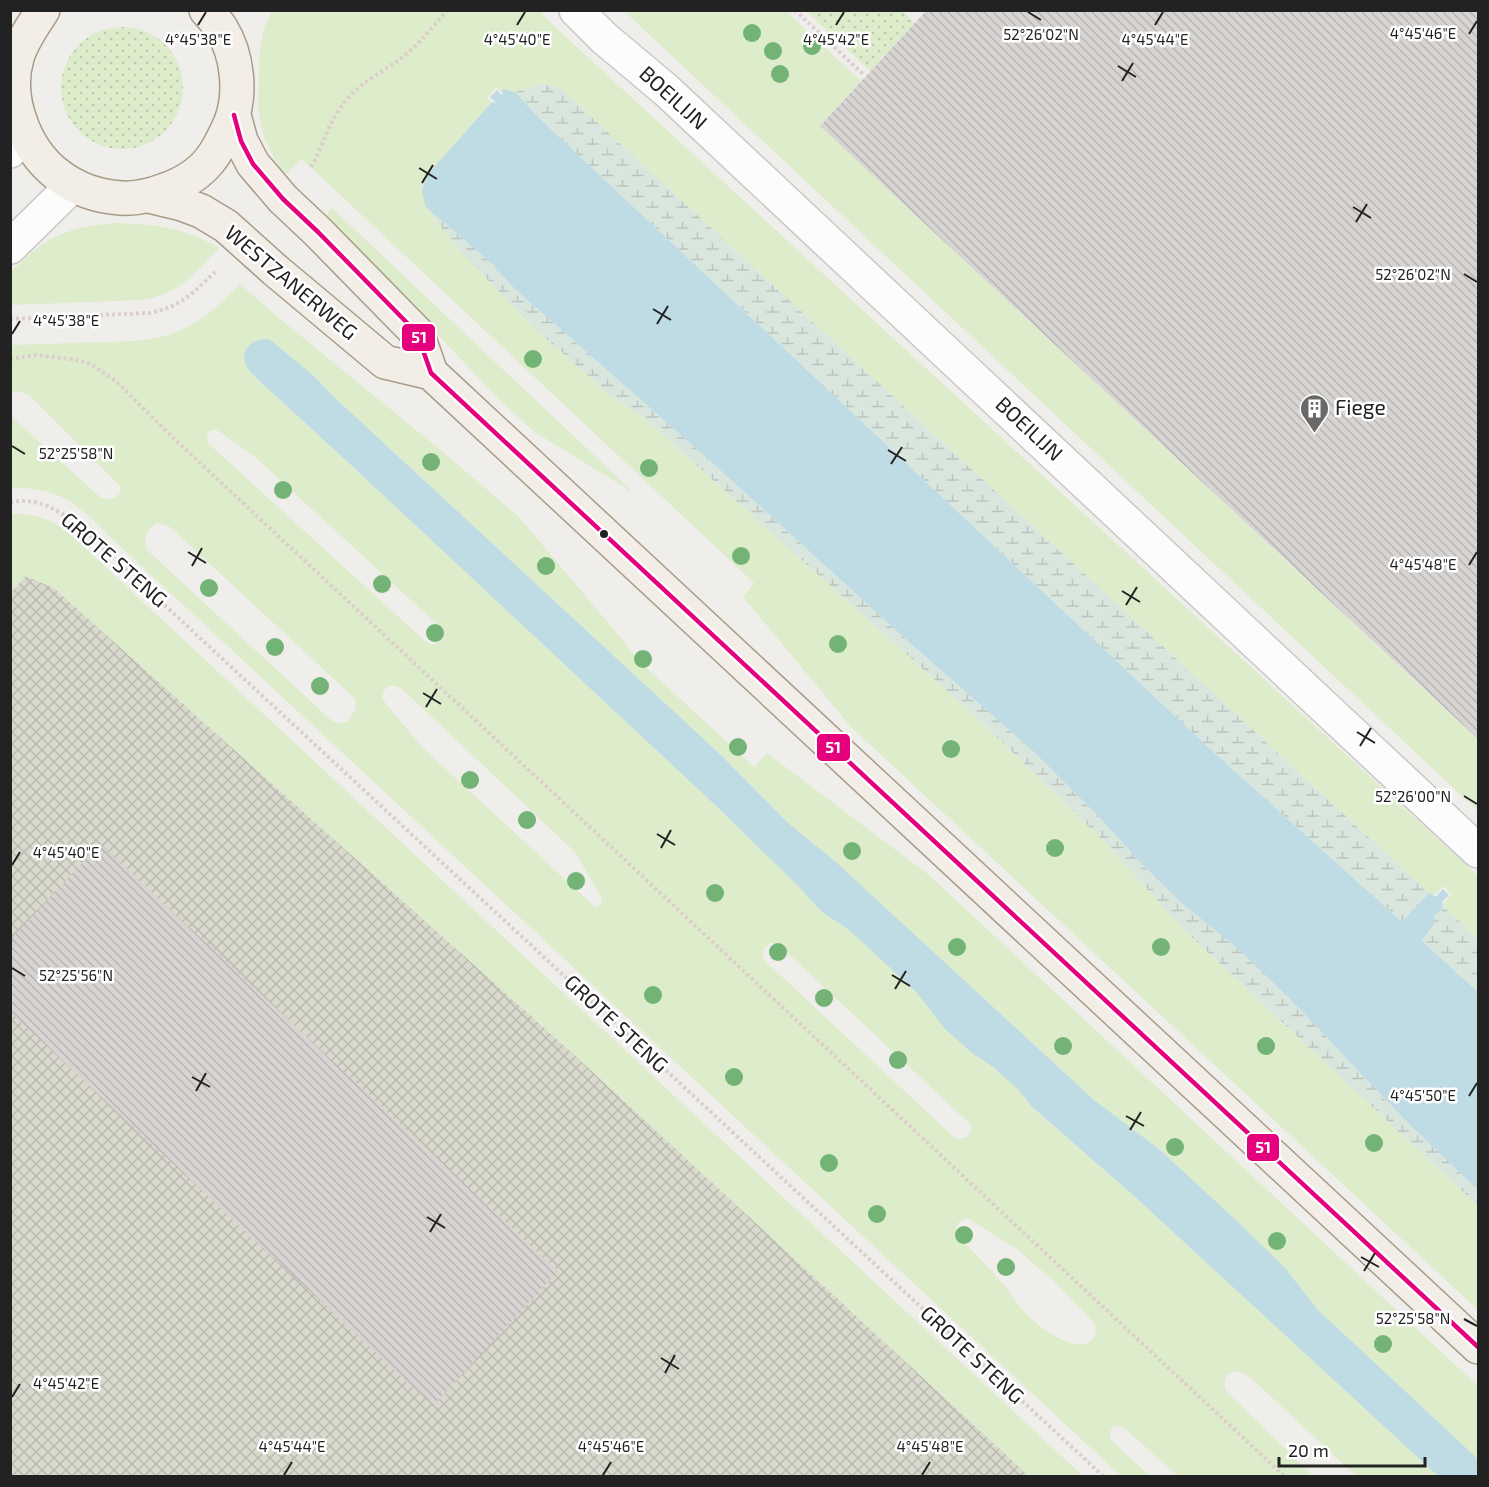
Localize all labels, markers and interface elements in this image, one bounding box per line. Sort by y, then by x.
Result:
text: 4°45'46"E [1390,24,1456,42]
text: 52°26'02"N [1003,25,1079,43]
text: 4°45'38"E [165,30,231,48]
text: 4°45'40"E [484,30,550,48]
text: 4°45'42"E [803,30,869,48]
text: 4°45'44"E [1122,30,1188,48]
street label: BOEILIJN [635,60,713,134]
street label: WESTZANERWEG [221,219,363,344]
text: 52°26'02"N [1375,265,1451,283]
text: 4°45'38"E [33,311,99,329]
line badge: 51 [401,323,436,352]
text: 51 [411,327,427,346]
street label: BOEILIJN [991,391,1069,465]
building icon: Fiege [1298,392,1330,434]
place label: Fiege [1335,394,1386,419]
text: 52°25'58"N [39,444,113,462]
street label: GROTE STENG [57,506,173,612]
unlabelled marker [598,528,610,540]
text: 4°45'48"E [1390,555,1456,573]
line badge: 51 [816,733,851,762]
text: 51 [825,737,841,756]
text: 52°26'00"N [1375,787,1451,805]
text: 4°45'40"E [33,843,99,861]
text: 52°25'56"N [39,966,113,984]
street label: GROTE STENG [560,969,674,1077]
text: 4°45'50"E [1390,1086,1456,1104]
line badge: 51 [1246,1133,1280,1162]
text: 51 [1255,1137,1271,1156]
street label: GROTE STENG [916,1300,1030,1408]
text: 52°25'58"N [1376,1309,1450,1327]
text: 4°45'42"E [33,1374,99,1392]
scale bar [1279,1430,1424,1468]
text: 4°45'44"E [259,1437,325,1455]
text: 4°45'46"E [578,1437,644,1455]
text: 4°45'48"E [897,1437,963,1455]
text: 20 m [1288,1439,1329,1461]

